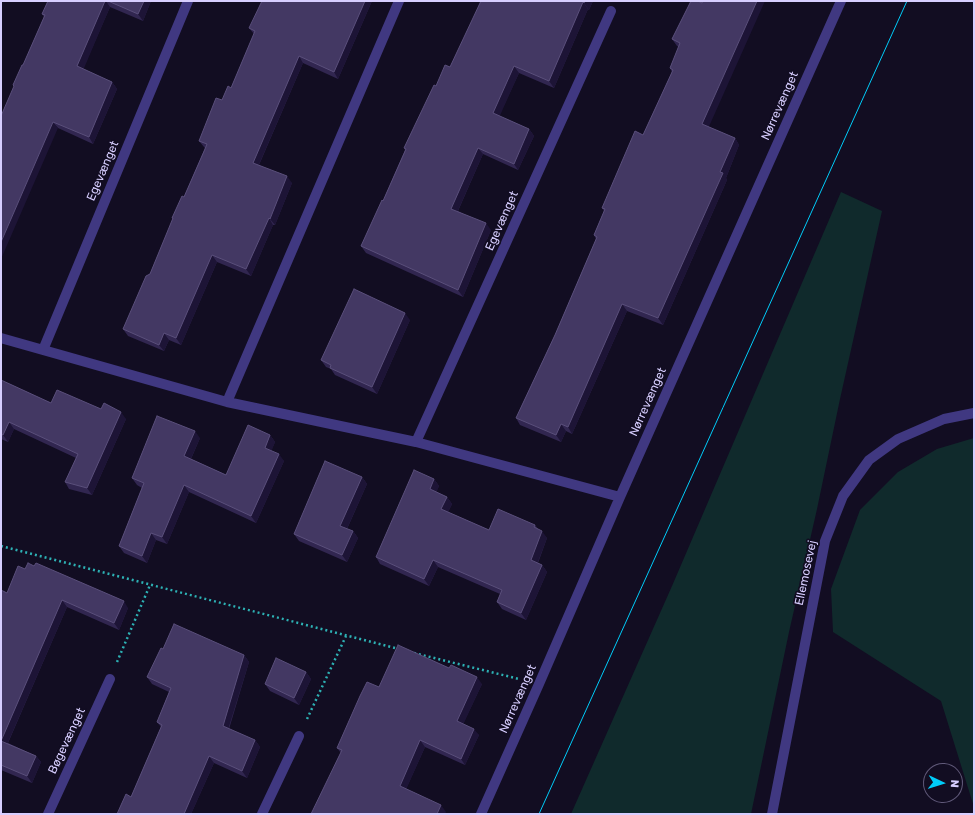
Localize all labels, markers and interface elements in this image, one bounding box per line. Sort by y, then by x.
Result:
street label: Nørrevænget [758,69,802,143]
street label: Egevænget [84,139,122,203]
street label: Egevænget [482,189,522,253]
street label: Nørrevænget [626,365,670,439]
street label: Ellemosevej [792,539,820,607]
street label: Nørrevænget [496,662,540,736]
street label: Bøgevænget [45,706,89,776]
north arrow [923,763,963,803]
text: N [948,779,961,788]

